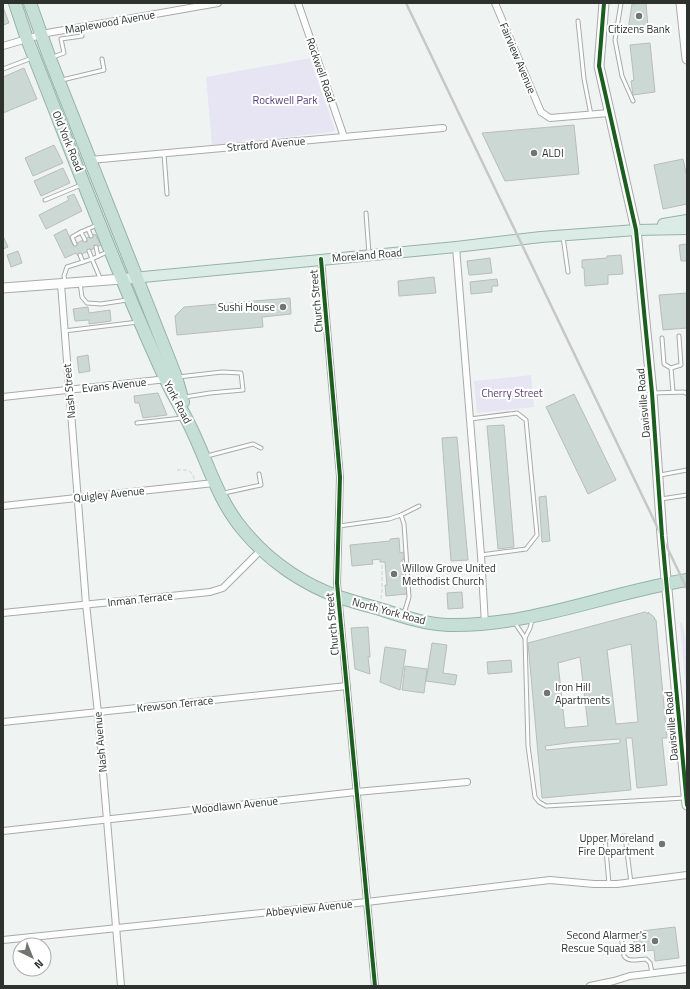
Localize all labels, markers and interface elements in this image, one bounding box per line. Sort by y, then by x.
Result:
street label: Maplewood Avenue [64,6,157,38]
marker: Citizens Bank [634,11,644,21]
street label: Fairview Avenue [496,20,540,96]
place label: Citizens Bank [608,21,671,37]
street label: Rockwell Road [302,35,340,105]
park label: Rockwell Park [253,92,318,108]
street label: Old York Road [49,108,88,174]
street label: Stratford Avenue [226,133,306,155]
place label: ALDI [542,145,564,161]
marker: ALDI [529,148,539,158]
street label: Moreland Road [331,244,403,266]
street label: Church Street [305,269,327,333]
place label: Sushi House [218,299,275,315]
marker: Sushi House [278,302,288,312]
street label: Nash Street [59,363,79,419]
street label: Davisville Road [632,367,654,439]
street label: Evans Avenue [81,374,147,396]
street label: York Road [160,378,196,426]
park label: Cherry Street [481,385,543,401]
street label: Quigley Avenue [73,482,146,506]
place label: Willow Grove United Methodist Church [402,560,496,589]
marker: Willow Grove United Methodist Church [389,569,399,579]
street label: Inman Terrace [107,588,174,610]
street label: Church Street [321,592,343,656]
street label: North York Road [350,594,428,629]
place label: Iron Hill Apartments [555,679,610,708]
marker: Iron Hill Apartments [542,688,552,698]
street label: Davisville Road [660,690,682,762]
street label: Krewson Terrace [136,692,214,716]
street label: Nash Avenue [89,711,111,773]
street label: Woodlawn Avenue [191,792,279,817]
place label: Upper Moreland Fire Department [578,830,654,859]
marker: Upper Moreland Fire Department [657,839,667,849]
street label: Abbeyview Avenue [265,895,354,921]
place label: Second Alarmer's Rescue Squad 381 [561,927,647,956]
marker: Second Alarmer's Rescue Squad 381 [650,936,660,946]
north arrow [12,937,52,977]
text: N [31,956,47,973]

